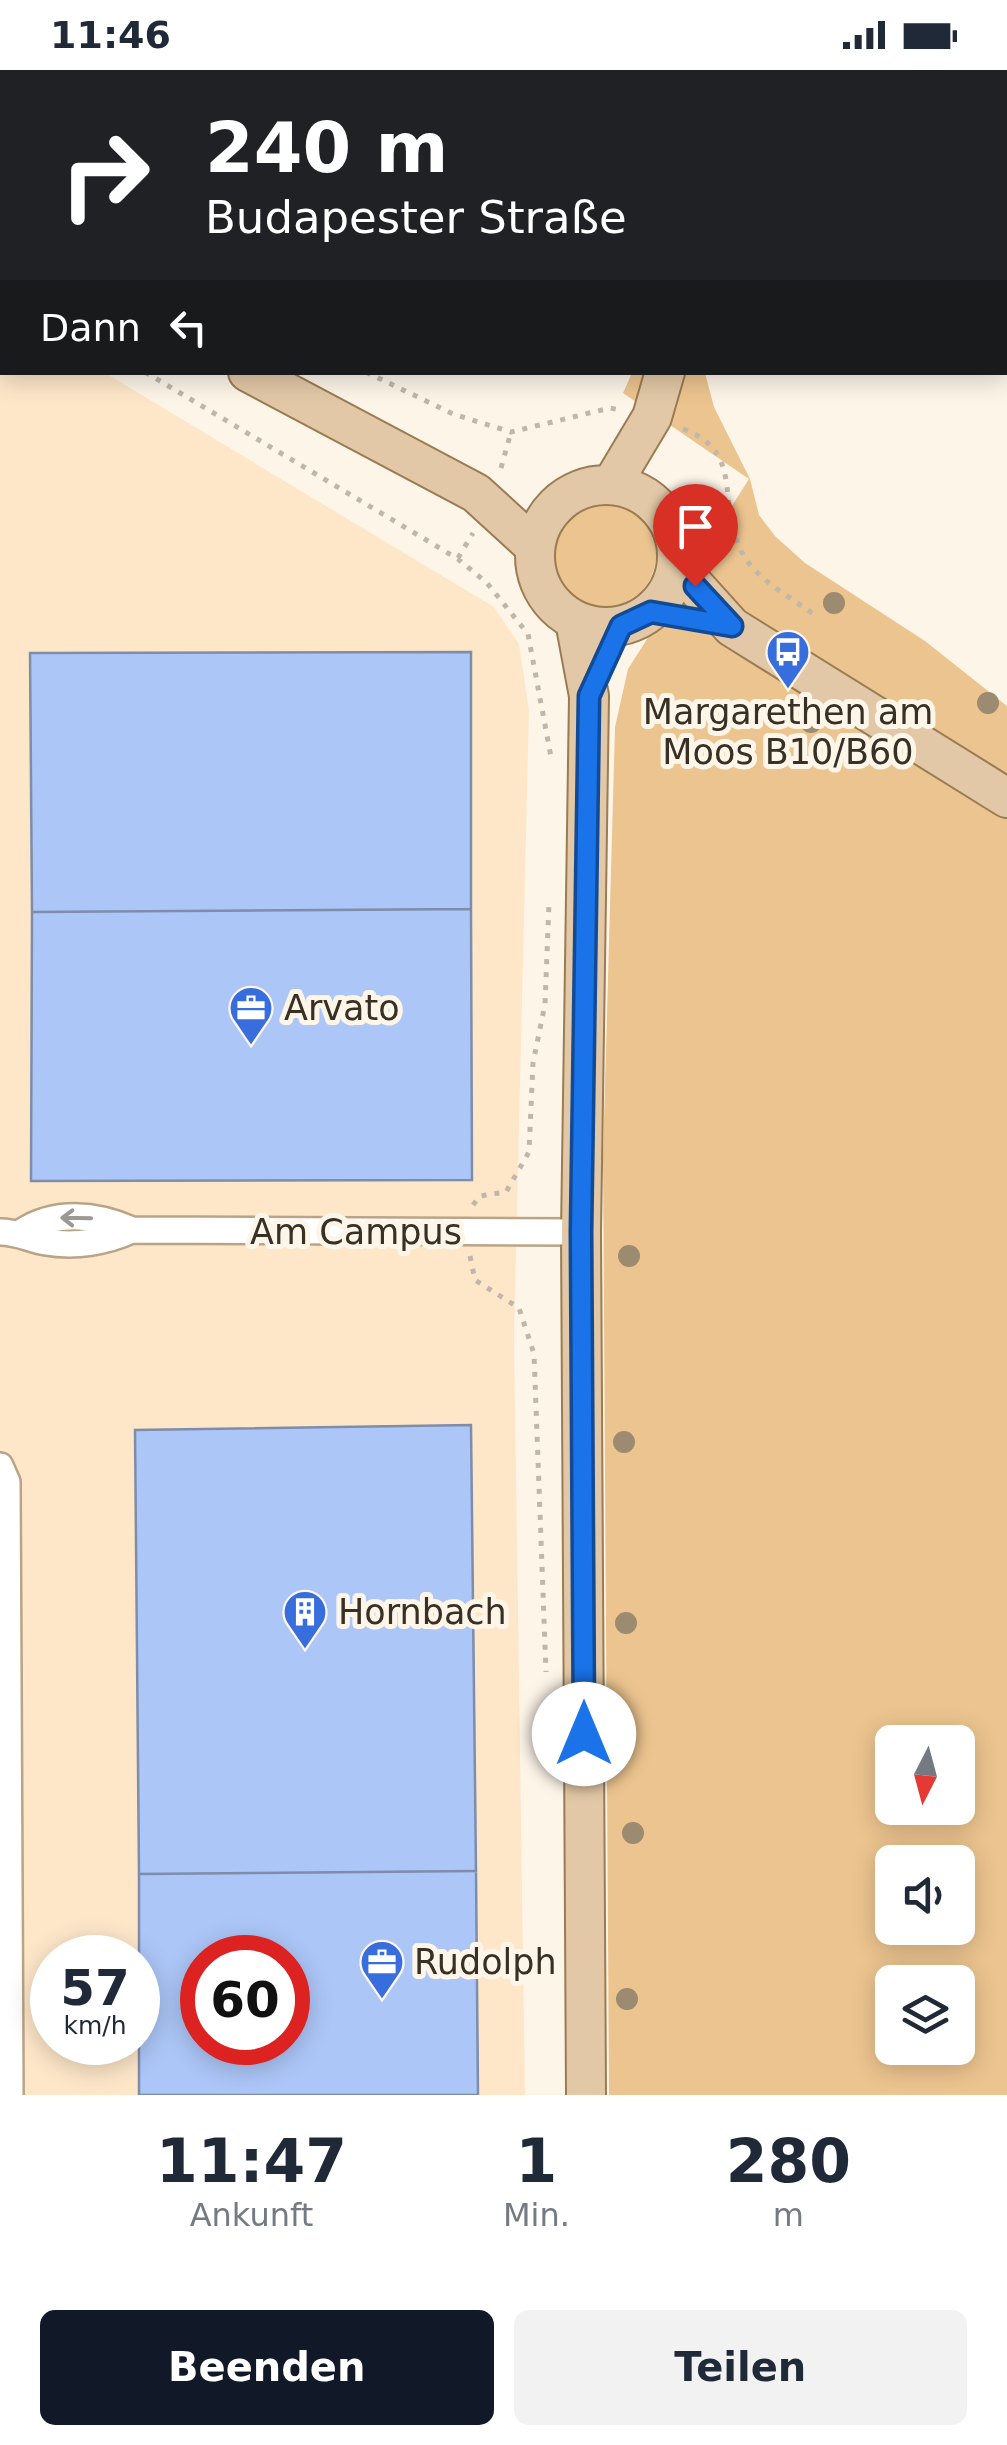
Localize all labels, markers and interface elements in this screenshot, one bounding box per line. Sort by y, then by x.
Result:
text: 11:46 [50,13,171,57]
text: 240 m [205,107,448,189]
icon: right [40,110,170,240]
text: Budapester Straße [205,191,627,244]
icon: left [161,300,216,355]
text: Dann [40,306,141,350]
pin [653,484,738,587]
icon: arrive [668,499,723,554]
bus stop icon: Margarethen am Moos B10/B60 [765,629,811,690]
place label: Margarethen am Moos B10/B60 [643,692,933,772]
office icon: Arvato [228,985,274,1046]
place label: Arvato [284,988,400,1028]
one-way arrow [60,1208,92,1228]
street label: Am Campus [250,1212,462,1252]
building icon: Hornbach [282,1589,328,1650]
place label: Hornbach [338,1592,507,1632]
position arrow [532,1682,636,1786]
north arrow [875,1725,975,1825]
map controls [875,1725,975,2065]
button: sound [875,1845,975,1945]
speed limit sign: 60 [180,1935,310,2065]
office icon: Rudolph [359,1939,405,2000]
place label: Rudolph [414,1942,557,1982]
text: 57 [60,1959,130,2017]
button: layers [875,1965,975,2065]
text: km/h [63,2011,127,2040]
text: 11:47 [156,2126,347,2196]
text: 1 [515,2126,557,2196]
text: 280 [726,2126,851,2196]
text: Ankunft [190,2196,313,2234]
text: Min. [503,2196,570,2234]
text: m [773,2196,804,2234]
button: Beenden [40,2310,494,2425]
button: Teilen [514,2310,967,2425]

